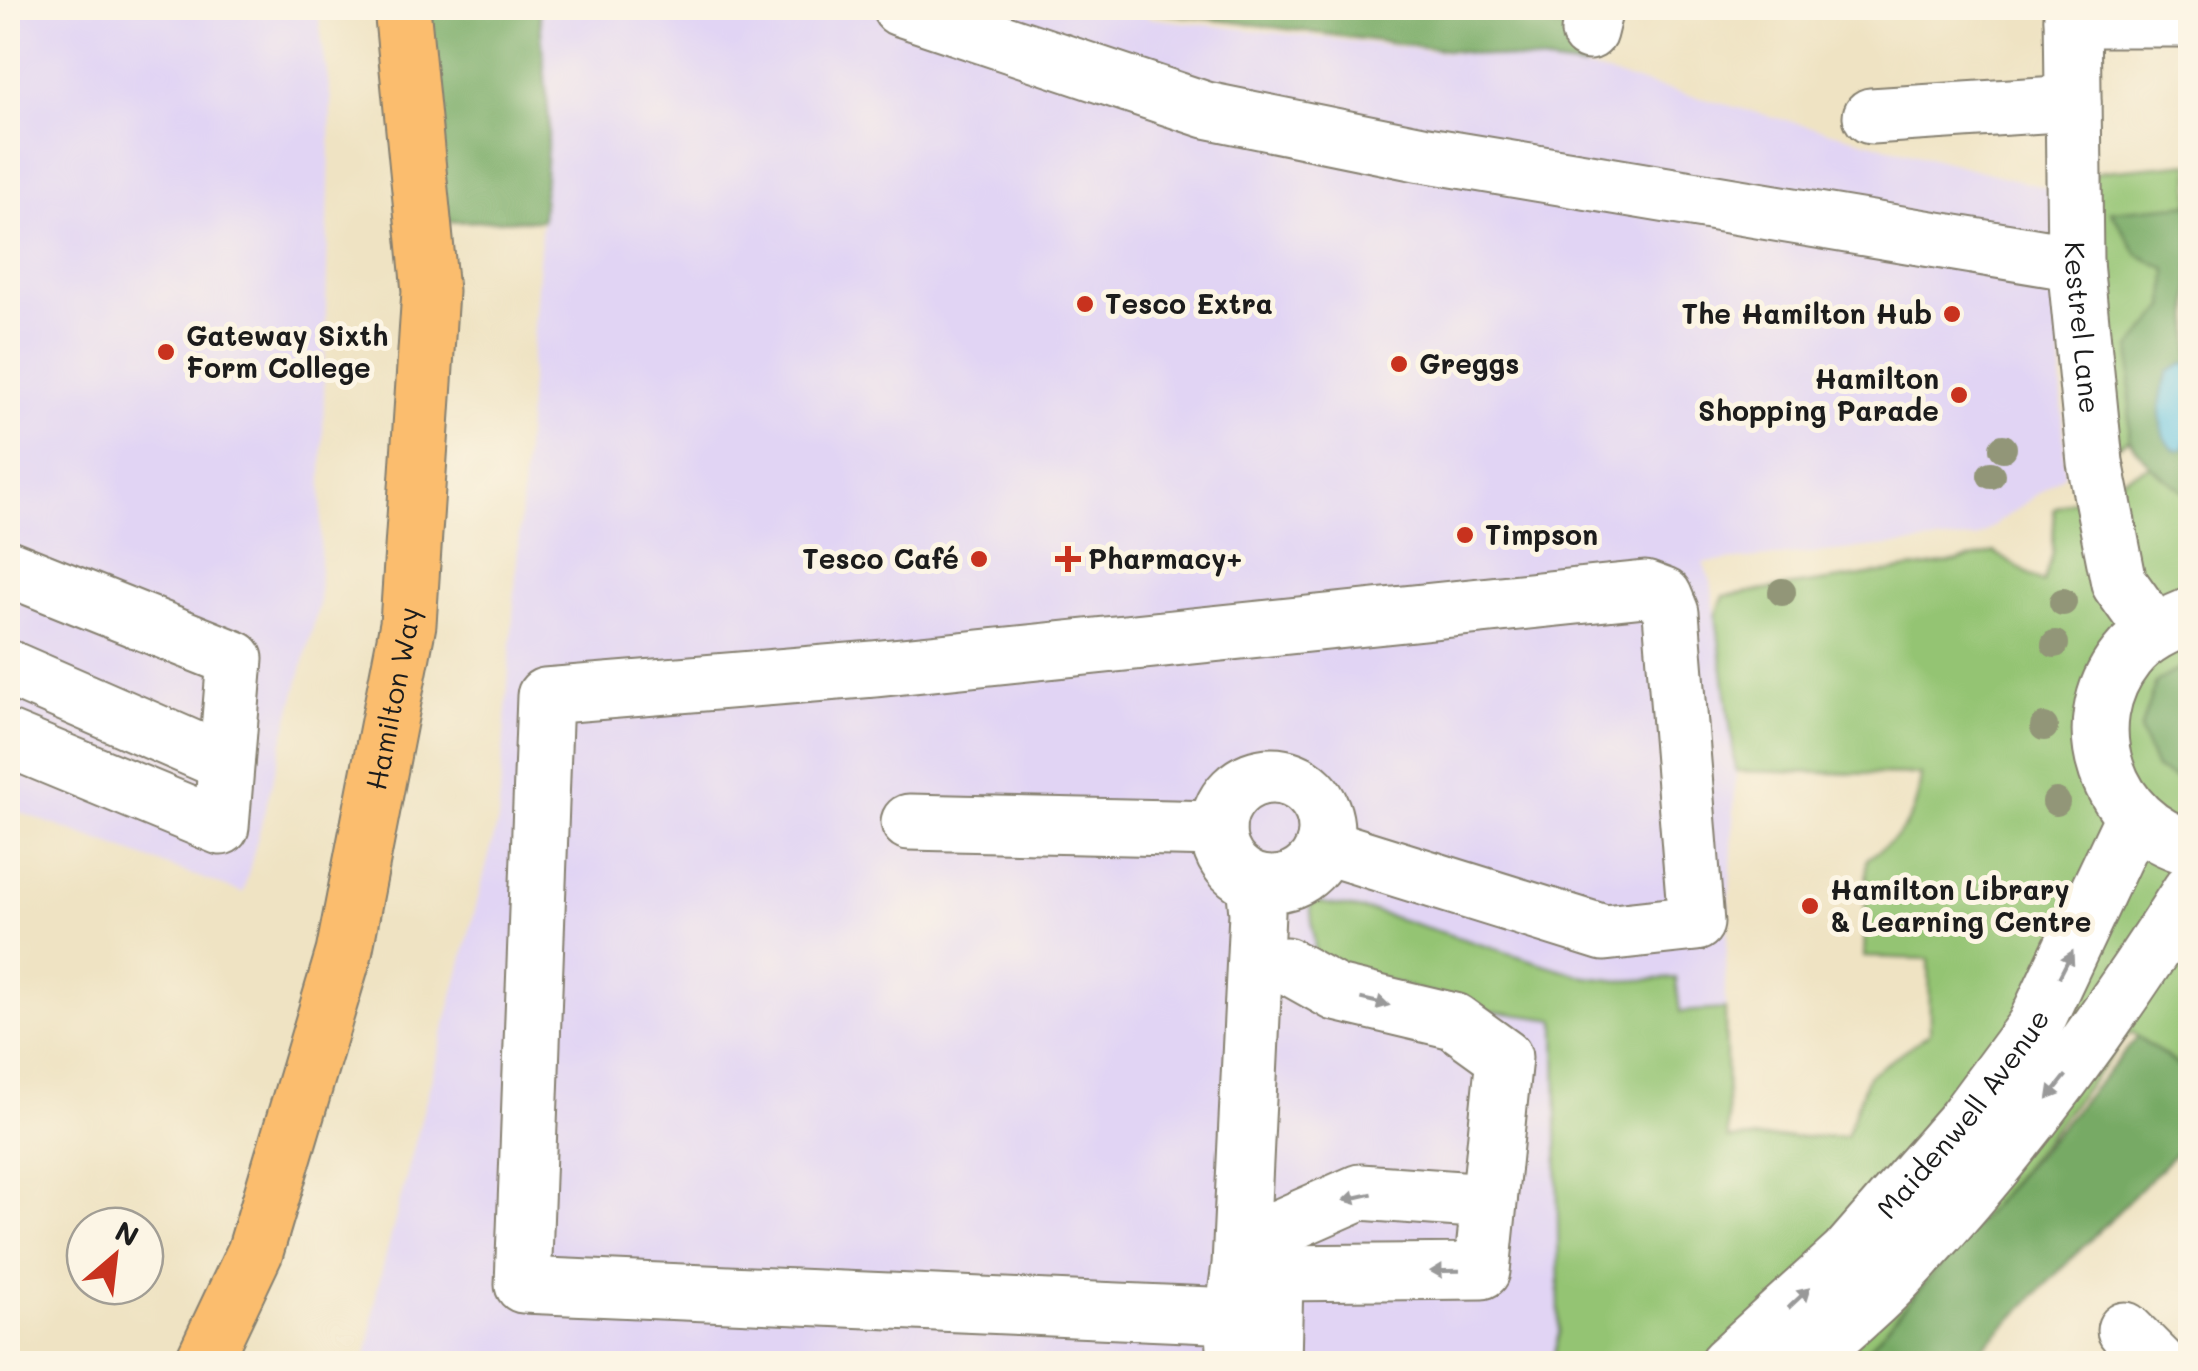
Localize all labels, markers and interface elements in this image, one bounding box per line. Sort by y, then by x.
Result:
street label: Kestrel Lane [2058,241,2109,415]
place label: Tesco Extra [1105,285,1273,321]
marker: Tesco Extra [1074,293,1096,315]
place label: The Hamilton Hub [1681,295,1932,331]
marker: The Hamilton Hub [1941,303,1963,325]
place label: Gateway Sixth Form College [186,317,388,385]
marker: Gateway Sixth Form College [155,341,177,363]
place label: Greggs [1419,345,1519,381]
marker: Greggs [1388,353,1410,375]
place label: Hamilton Shopping Parade [1698,360,1939,428]
marker: Hamilton Shopping Parade [1948,384,1970,406]
place label: Timpson [1485,516,1598,552]
marker: Timpson [1454,524,1476,546]
place label: Tesco Café [802,540,959,576]
place label: Pharmacy+ [1088,540,1242,577]
marker: Tesco Café [968,548,990,570]
marker: Pharmacy+ [1057,548,1079,570]
street label: Hamilton Way [357,606,426,793]
place label: Hamilton Library & Learning Centre [1830,871,2091,939]
marker: Hamilton Library & Learning Centre [1799,895,1821,917]
one-way arrow [2057,950,2074,979]
one-way arrow [1360,995,1391,1010]
street label: Maidenwell Avenue [1868,1004,2057,1226]
one-way arrow [2047,1074,2067,1100]
one-way arrow [1342,1189,1373,1205]
north arrow [65,1206,165,1306]
text: N [109,1212,145,1254]
one-way arrow [1428,1264,1460,1280]
one-way arrow [1787,1287,1811,1310]

